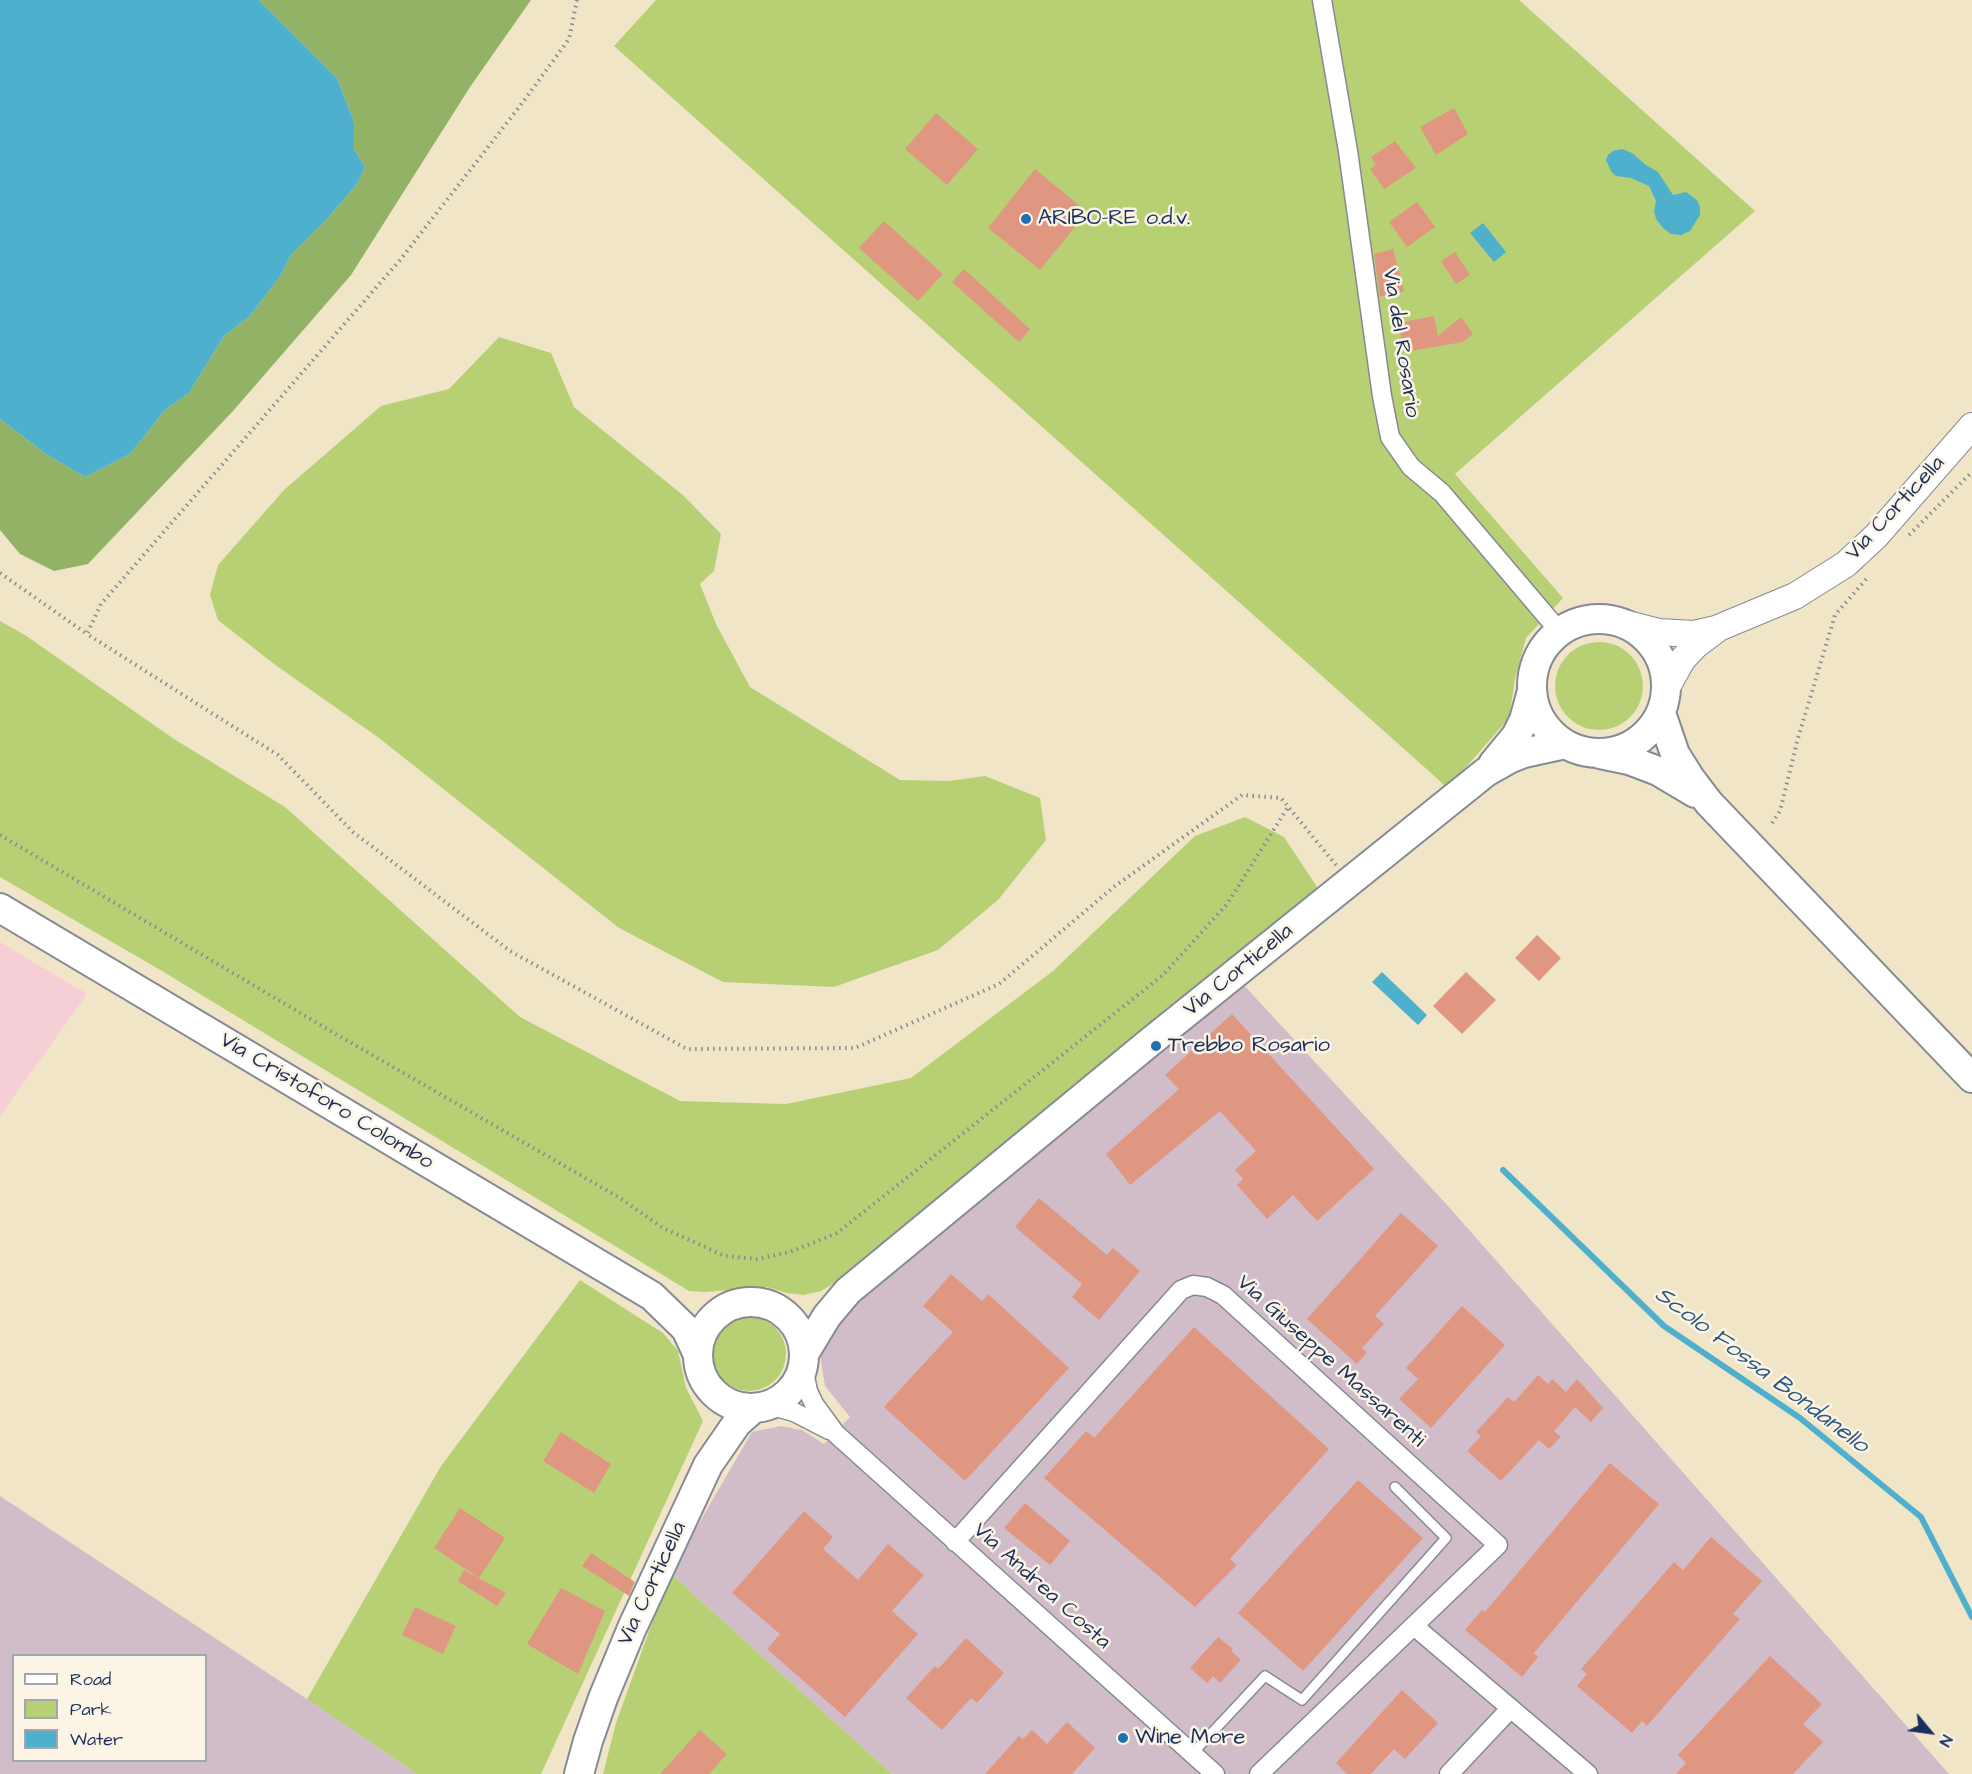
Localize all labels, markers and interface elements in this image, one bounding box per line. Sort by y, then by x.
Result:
place label: ARIBO-RE o.d.v. [1038,206,1190,232]
marker: ARIBO-RE o.d.v. [1019,212,1033,226]
street label: Via del Rosario [1375,267,1425,419]
street label: Via Corticella [1841,451,1951,567]
street label: Via Corticella [1179,919,1299,1023]
street label: Via Cristoforo Colombo [214,1028,438,1176]
place label: Trebbo Rosario [1168,1033,1330,1059]
marker: Trebbo Rosario [1149,1039,1163,1053]
street label: Via Giuseppe Massarenti [1230,1270,1430,1454]
water label: Scolo Fossa Bondanello [1648,1281,1874,1461]
street label: Via Corticella [613,1518,693,1650]
street label: Via Andrea Costa [967,1518,1115,1656]
legend [12,1654,207,1762]
text: Road [70,1667,111,1692]
text: Park [70,1697,112,1722]
north arrow [1900,1702,1960,1762]
place label: Wine More [1135,1725,1245,1751]
text: Water [70,1727,123,1752]
marker: Wine More [1116,1731,1130,1745]
text: N [1934,1731,1958,1750]

